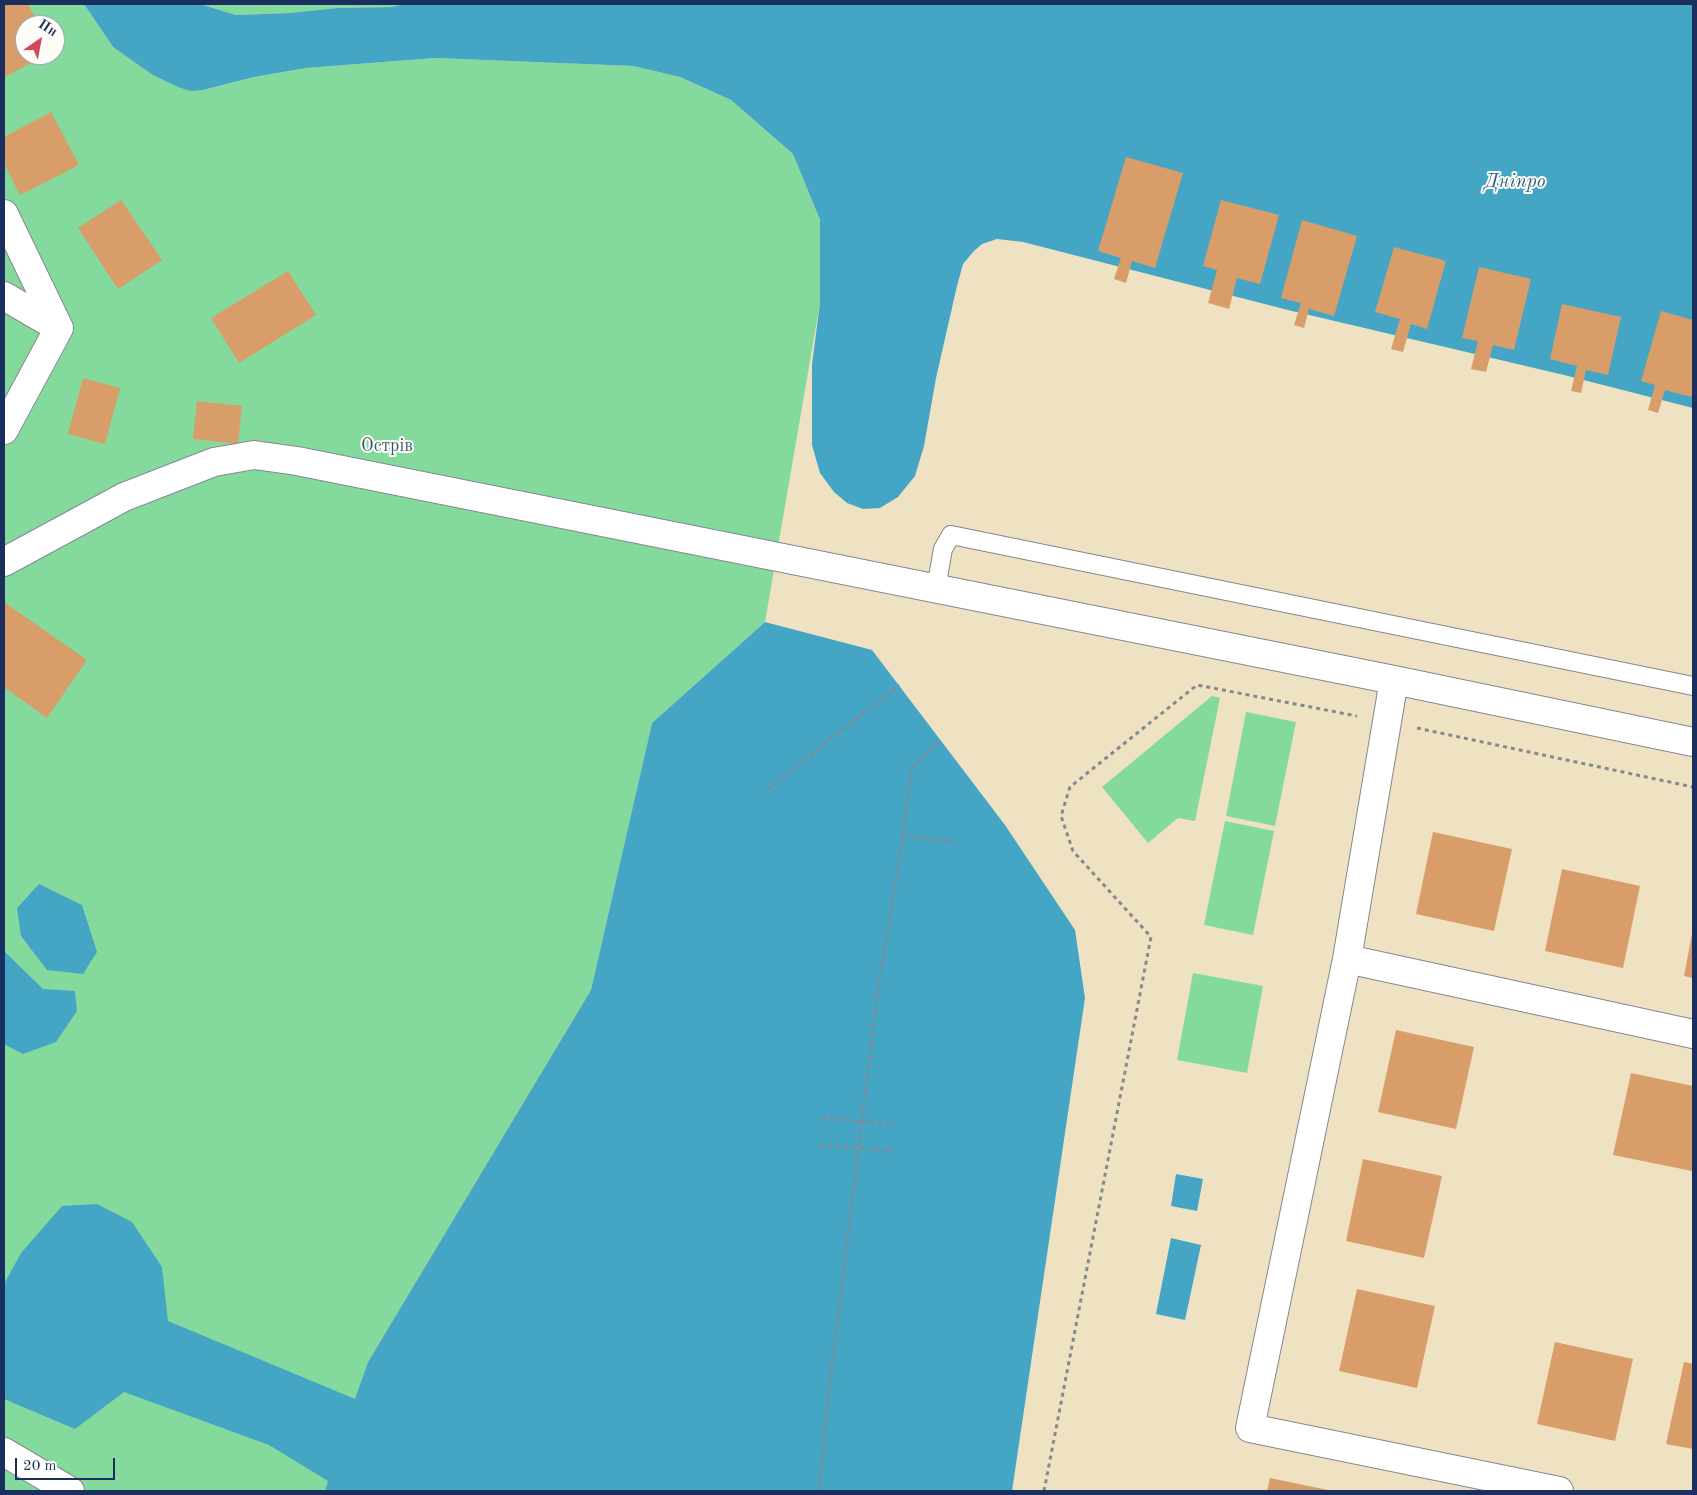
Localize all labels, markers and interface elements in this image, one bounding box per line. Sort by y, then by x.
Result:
north arrow [15,15,65,65]
text: Пн [36,17,60,39]
water label: Дніпро [1484,171,1546,193]
park label: Острів [361,435,413,457]
scale bar [18,1448,118,1480]
text: 20 m [23,1459,57,1474]

